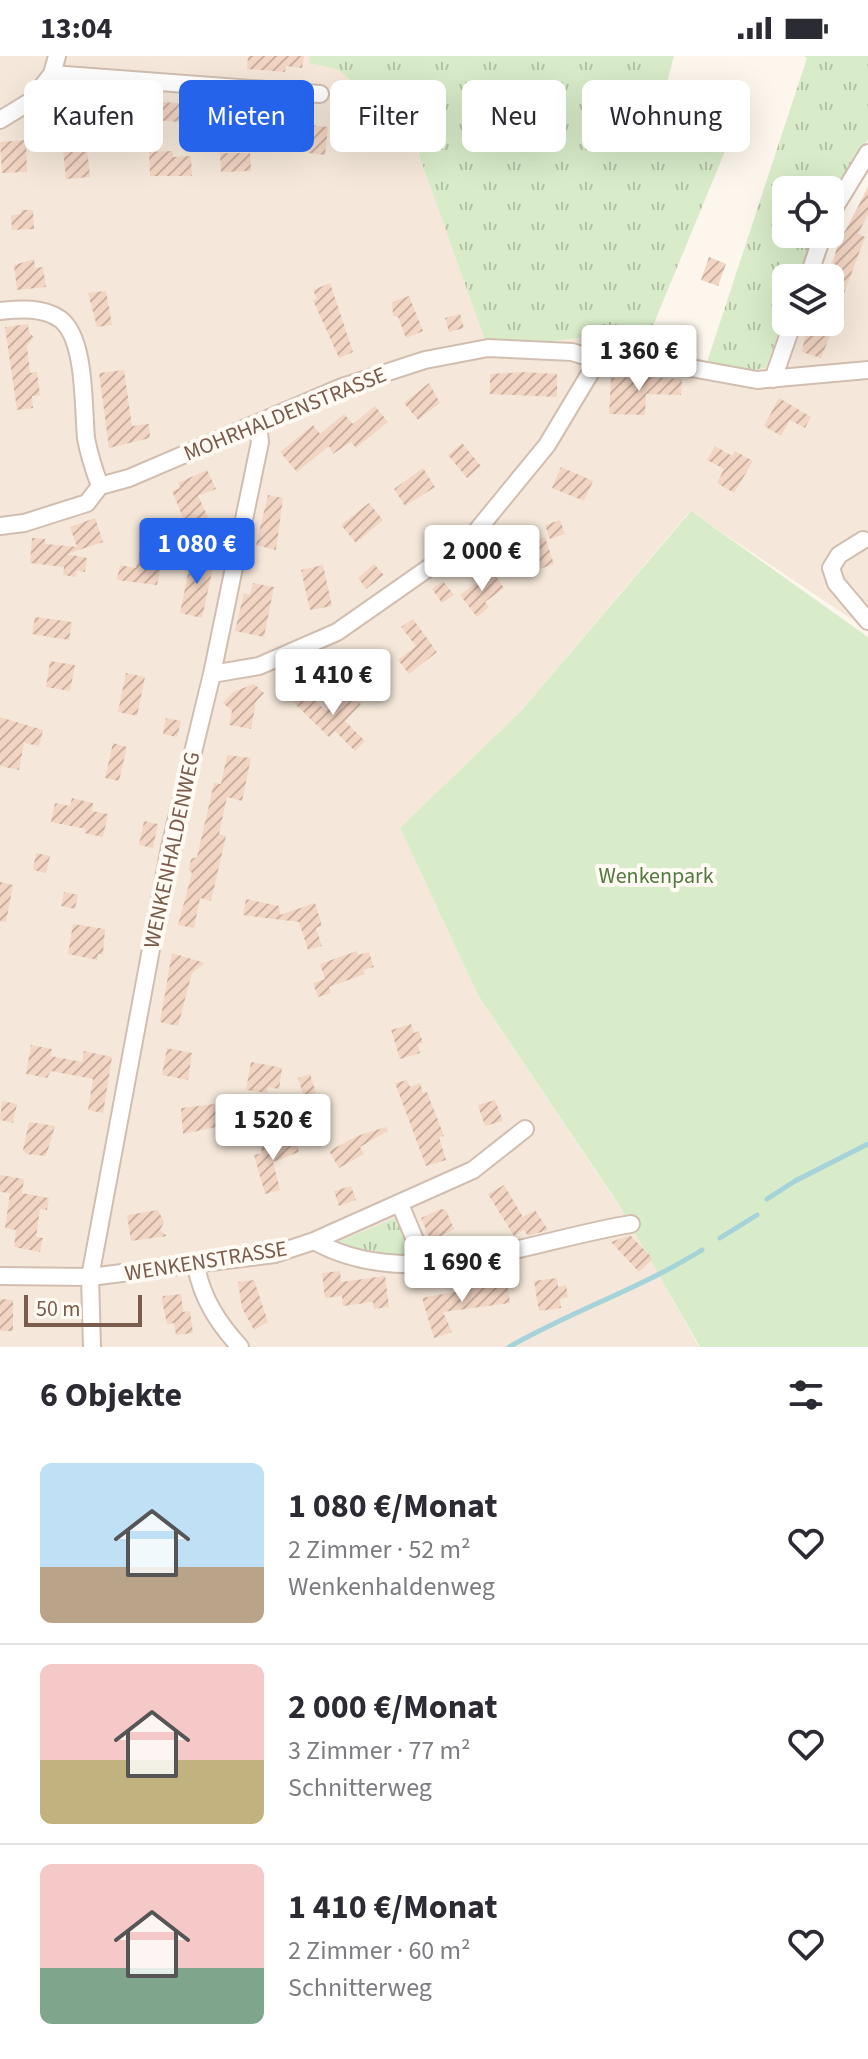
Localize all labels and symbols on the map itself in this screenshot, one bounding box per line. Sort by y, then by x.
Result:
pin: 1 360 € [565,325,713,393]
street label: MOHRHALDENSTRASSE [179,359,391,469]
pin: 1 080 € [123,518,271,586]
pin: 2 000 € [408,525,556,593]
pin: 1 410 € [259,649,407,717]
street label: WENKENHALDENWEG [136,749,208,951]
park label: Wenkenpark [598,860,714,892]
pin: 1 520 € [199,1094,347,1162]
street label: WENKENSTRASSE [123,1232,289,1290]
pin: 1 690 € [388,1236,536,1304]
scale bar [24,1291,142,1327]

